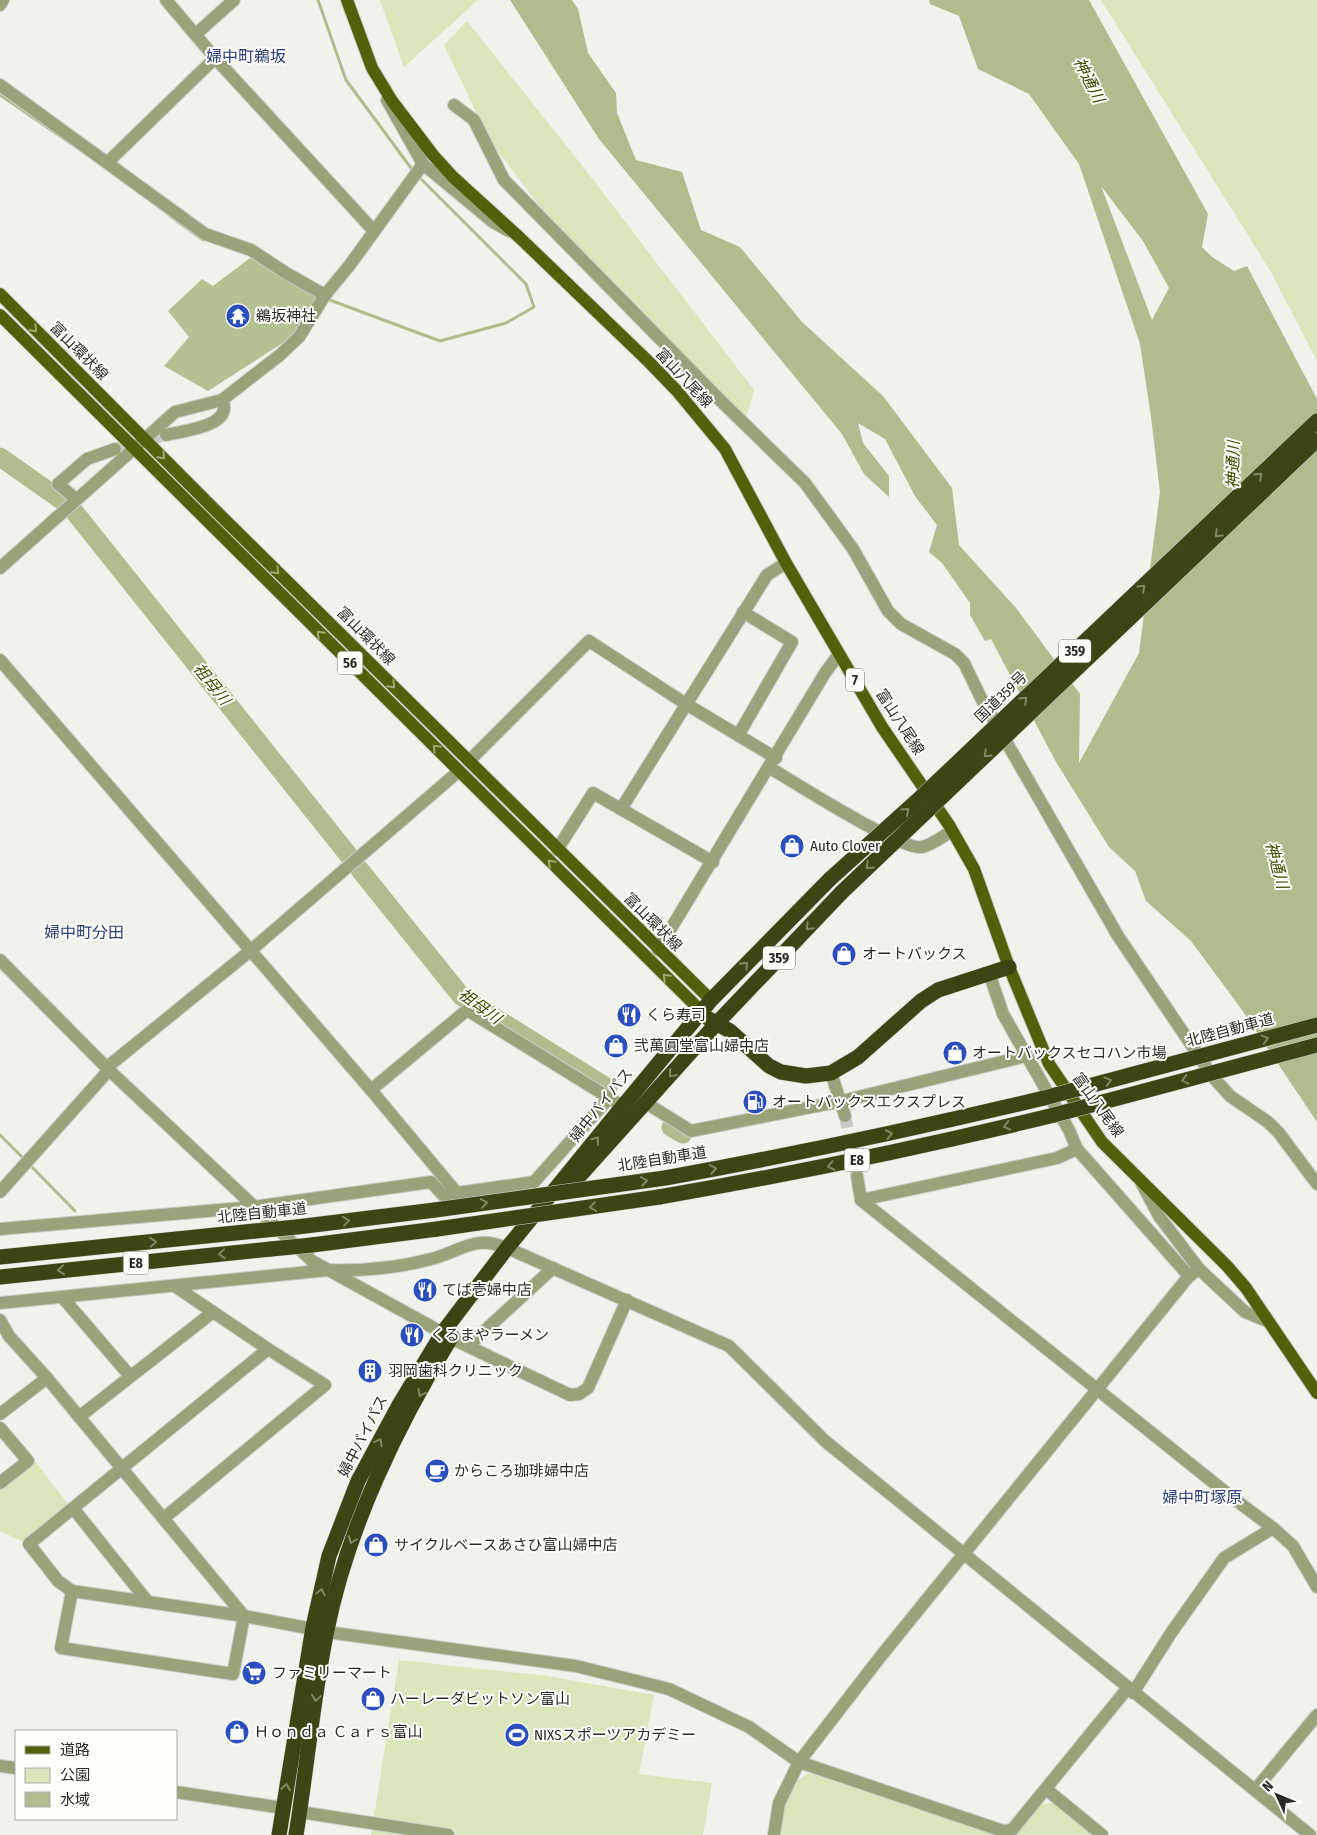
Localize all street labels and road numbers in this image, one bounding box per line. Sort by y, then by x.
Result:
street label: 富山環状線 [46,318,112,384]
street label: 富山八尾線 [652,344,716,412]
street label: 富山環状線 [333,603,399,669]
road number: 359 [1059,640,1091,662]
road number: 56 [338,651,362,674]
road number: 7 [846,668,864,692]
street label: 国道359号 [971,668,1031,726]
street label: 富山八尾線 [872,686,928,758]
street label: 富山環状線 [620,889,686,955]
road number: 359 [763,946,795,970]
street label: 北陸自動車道 [1184,1010,1276,1050]
street label: 婦中バイパス [566,1064,636,1146]
street label: 富山八尾線 [1069,1069,1127,1141]
street label: 北陸自動車道 [616,1143,708,1175]
road number: E8 [844,1148,870,1172]
street label: 北陸自動車道 [216,1199,308,1227]
road number: E8 [124,1252,148,1274]
street label: 婦中バイパス [335,1392,391,1480]

